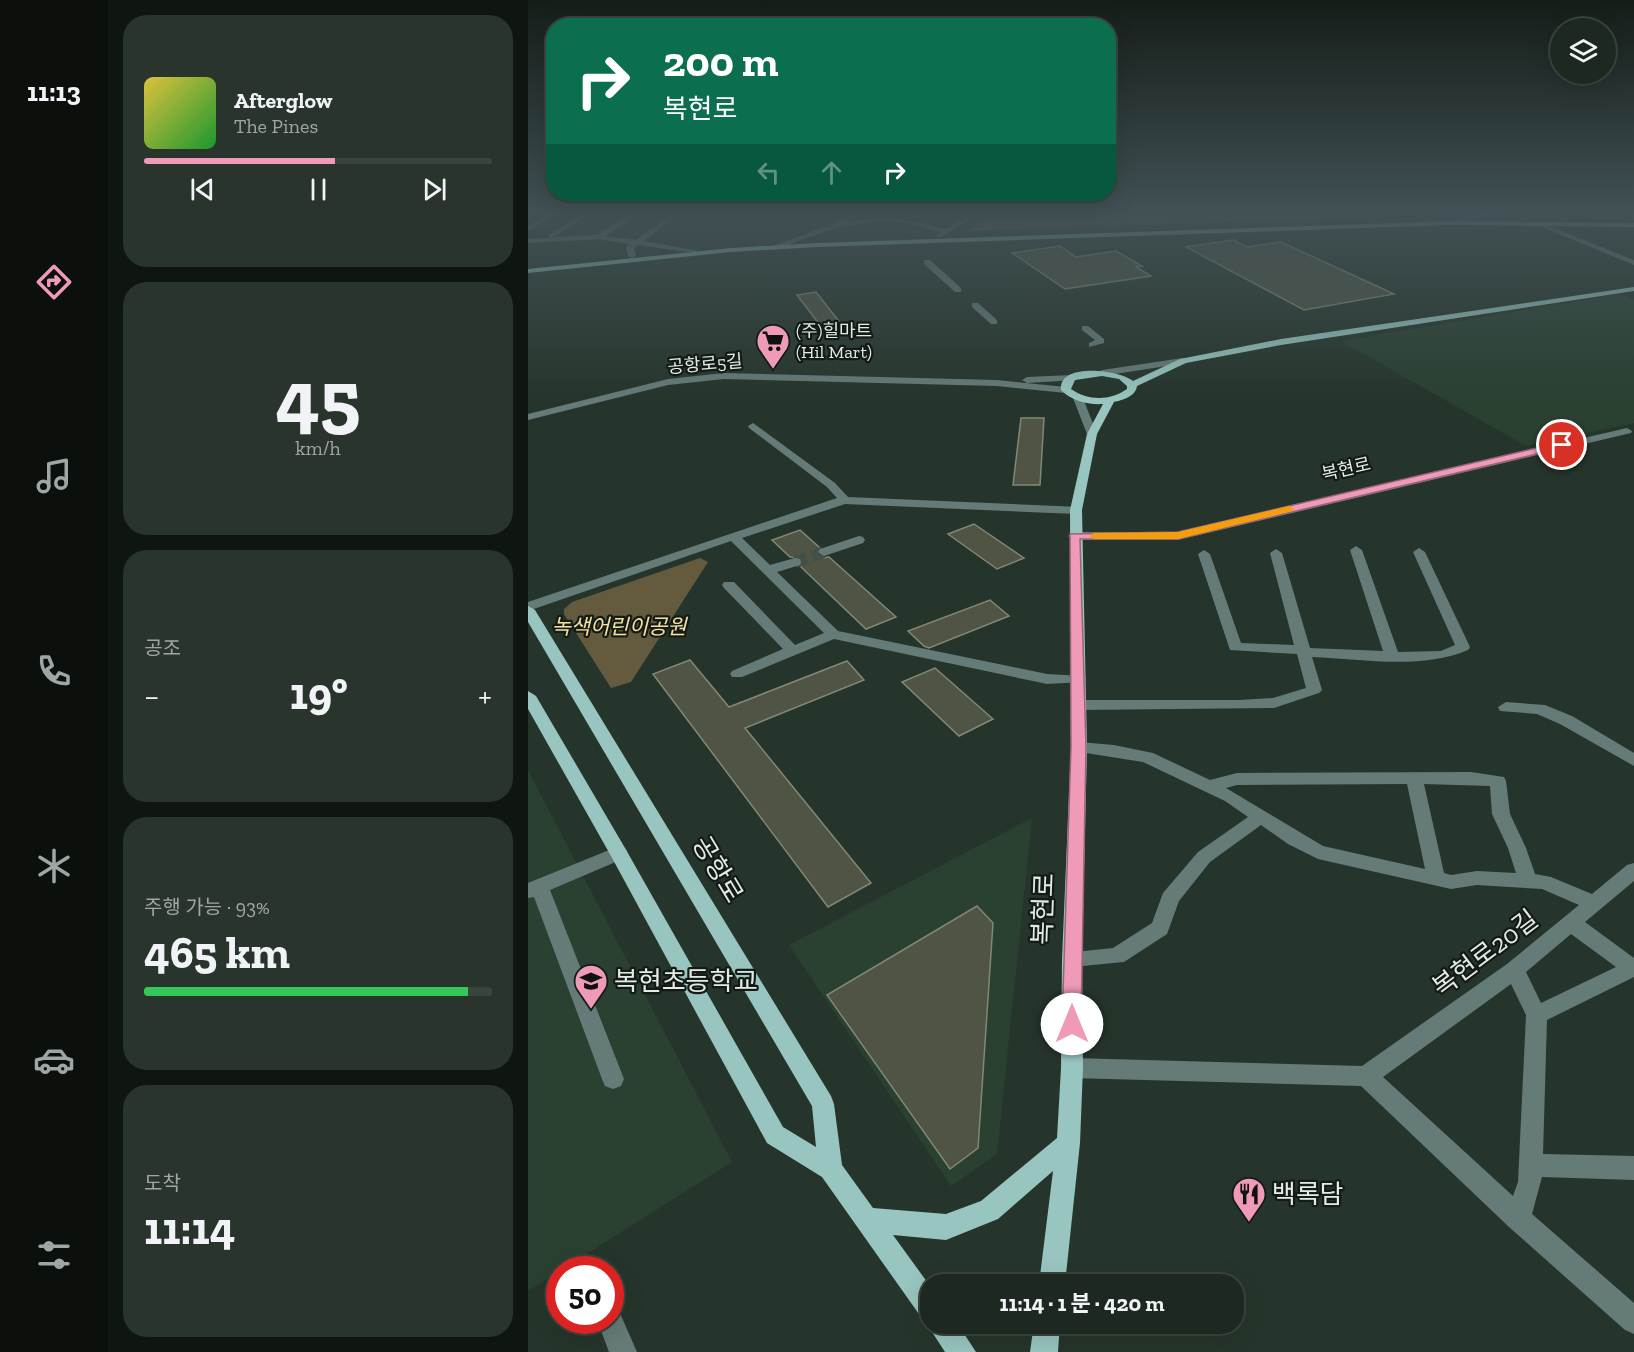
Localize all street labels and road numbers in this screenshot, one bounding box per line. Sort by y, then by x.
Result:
street label: 공항로5길 [666,350,744,378]
street label: 복현로 [1319,453,1373,485]
street label: 공항로 [686,830,750,908]
street label: 복현로 [1026,873,1060,945]
street label: 복현로20길 [1426,903,1544,1003]

